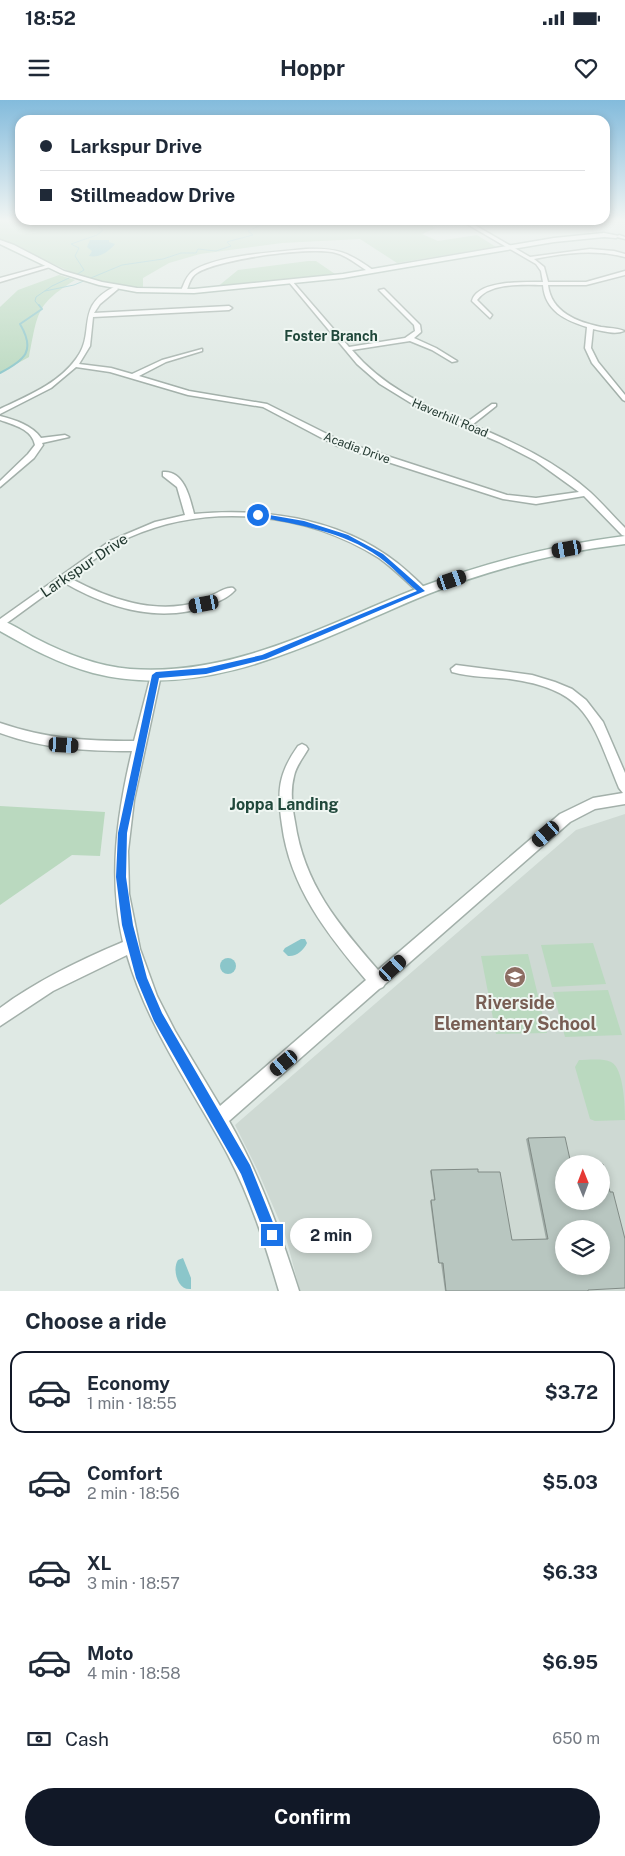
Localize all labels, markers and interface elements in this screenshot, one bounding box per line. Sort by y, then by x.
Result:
text: 18:52 [25,7,76,29]
icon: menu [25,54,53,82]
icon: heart [572,54,600,82]
text: Hoppr [280,55,345,81]
text: Larkspur Drive [70,135,202,157]
text: Stillmeadow Drive [70,184,235,206]
district label: Foster Branch [284,328,378,344]
street label: Haverhill Road [410,396,490,440]
street label: Acadia Drive [322,429,392,467]
route start [247,504,269,526]
street label: Larkspur Drive [37,530,131,600]
car [550,539,583,559]
car [435,568,468,592]
car [187,594,220,614]
car [48,737,79,753]
district label: Joppa Landing [229,795,339,814]
car [529,818,562,850]
car [376,952,409,984]
school or university icon: Riverside Elementary School [503,965,527,989]
place label: Riverside Elementary School [434,992,596,1034]
car [267,1048,300,1078]
north arrow [555,1155,610,1210]
map controls [555,1155,610,1275]
callout: 2 min [290,1218,372,1252]
button: layers [555,1220,610,1275]
route end [261,1224,283,1246]
text: 2 min [310,1226,352,1245]
text: Choose a ride [25,1308,167,1334]
icon: car [27,1370,72,1415]
text: Economy [87,1372,170,1394]
text: $3.72 [545,1381,598,1403]
text: 1 min · 18:55 [87,1394,177,1413]
icon: car [27,1460,72,1505]
text: Comfort [87,1462,163,1484]
text: $5.03 [542,1471,598,1493]
text: 2 min · 18:56 [87,1484,180,1503]
icon: car [27,1550,72,1595]
text: XL [87,1552,112,1574]
text: $6.33 [542,1561,598,1583]
text: 3 min · 18:57 [87,1574,180,1593]
icon: car [27,1640,72,1685]
text: Moto [87,1642,133,1664]
text: $6.95 [542,1651,598,1673]
text: 4 min · 18:58 [87,1664,181,1683]
icon: cash [25,1725,53,1753]
text: Cash [65,1728,109,1750]
text: 650 m [552,1729,600,1748]
button: Confirm [25,1788,600,1846]

